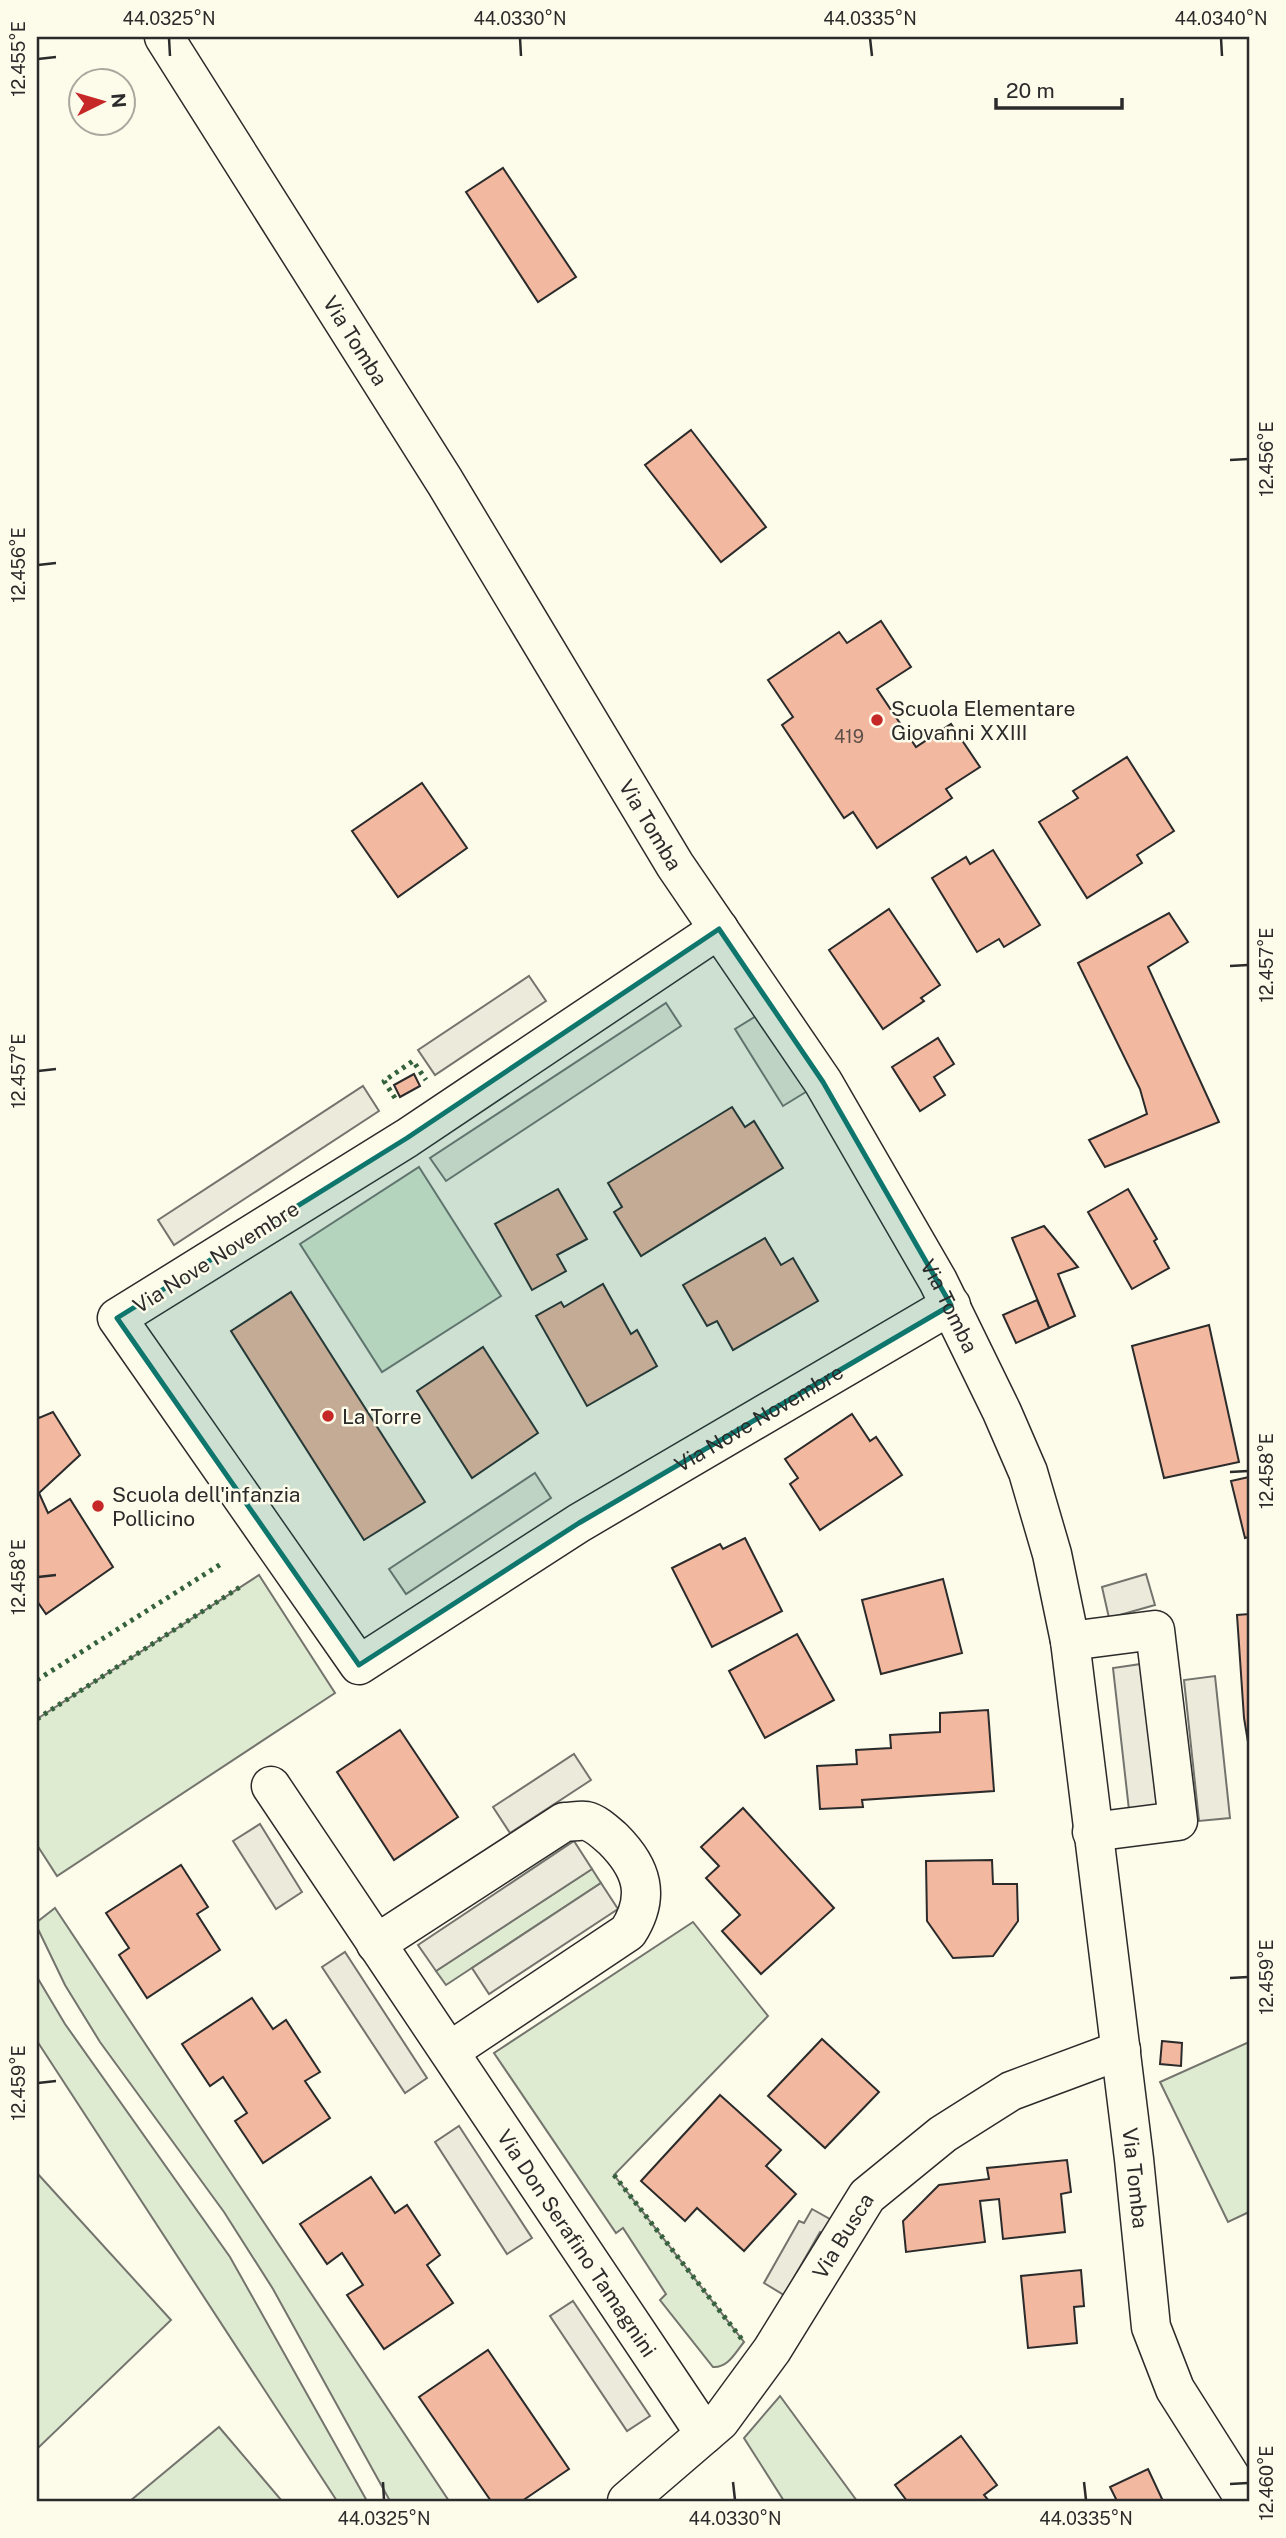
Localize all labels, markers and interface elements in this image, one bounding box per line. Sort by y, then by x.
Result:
text: 44.0325°N [122,8,216,29]
text: 44.0330°N [474,8,566,29]
text: 44.0335°N [823,8,917,29]
text: 44.0340°N [1174,8,1268,29]
text: 12.455°E [8,21,29,97]
north arrow [66,66,136,136]
scale bar [996,66,1122,110]
text: 20 m [1006,78,1055,103]
text: N [107,92,131,109]
street label: Via Tomba [318,291,393,390]
text: 12.456°E [1256,421,1277,497]
text: 12.456°E [8,527,29,603]
place label: Scuola Elementare Giovanni XXIII [891,696,1075,745]
marker: Scuola Elementare Giovanni XXIII [869,712,885,728]
house number: 419 [834,726,864,747]
street label: Via Tomba [614,775,688,874]
text: 12.457°E [1256,928,1277,1003]
text: 12.457°E [8,1034,29,1109]
street label: Via Nove Novembre [128,1196,304,1318]
street label: Via Tomba [916,1255,983,1357]
street label: Via Nove Novembre [670,1359,847,1477]
place label: La Torre [342,1404,422,1429]
marker: La Torre [320,1408,336,1424]
text: 12.458°E [1256,1433,1277,1509]
place label: Scuola dell'infanzia Pollicino [112,1482,300,1531]
marker: Scuola dell'infanzia Pollicino [90,1498,106,1514]
text: 12.458°E [8,1539,29,1615]
text: 12.459°E [1256,1939,1277,2015]
text: 12.459°E [8,2045,29,2121]
street label: Via Don Serafino Tamagnini [492,2125,662,2361]
street label: Via Tomba [1118,2126,1153,2230]
street label: Via Busca [807,2188,878,2283]
text: 12.460°E [1256,2446,1277,2520]
text: 44.0325°N [337,2508,431,2529]
text: 44.0330°N [689,2508,781,2529]
text: 44.0335°N [1039,2508,1133,2529]

